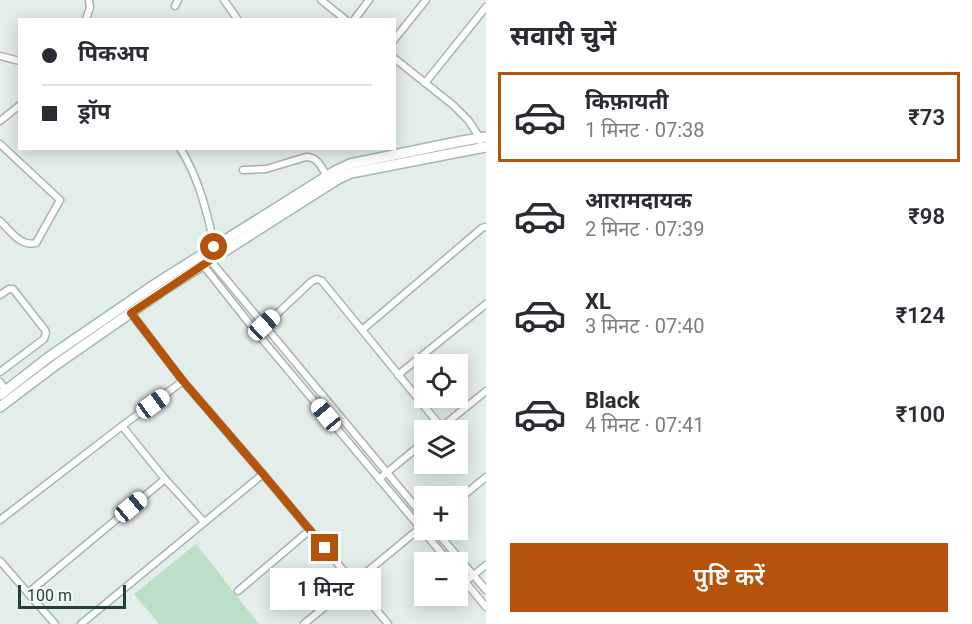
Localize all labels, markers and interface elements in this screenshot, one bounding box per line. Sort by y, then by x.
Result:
text: सवारी चुनें [510,20,616,52]
text: पिकअप [78,41,149,66]
text: किफ़ायती [585,89,669,114]
icon: car [513,90,567,144]
text: ड्रॉप [78,99,111,124]
text: ₹73 [908,105,945,130]
text: 1 मिनट · 07:38 [585,118,704,142]
text: आरामदायक [585,188,692,213]
icon: car [513,189,567,243]
text: ₹98 [908,204,945,229]
text: 2 मिनट · 07:39 [585,217,704,241]
route start [200,233,227,260]
icon: car [513,288,567,342]
text: XL [585,289,611,314]
text: ₹124 [896,303,945,328]
car [245,306,283,344]
text: 3 मिनट · 07:40 [585,314,704,338]
map controls [414,354,468,606]
button: locate [414,354,468,408]
car [133,386,173,422]
icon: car [513,387,567,441]
text: Black [585,388,640,413]
car [308,395,344,435]
text: ₹100 [896,402,945,427]
text: 4 मिनट · 07:41 [585,413,704,437]
button: layers [414,420,468,474]
button: + [414,486,468,540]
car [111,489,151,525]
route end [311,534,338,561]
button: पुष्टि करें [510,543,948,612]
button: − [414,552,468,606]
callout: 1 मिनट [270,569,380,611]
text: 1 मिनट [297,577,354,601]
scale bar [18,582,126,610]
text: 100 m [27,586,72,605]

